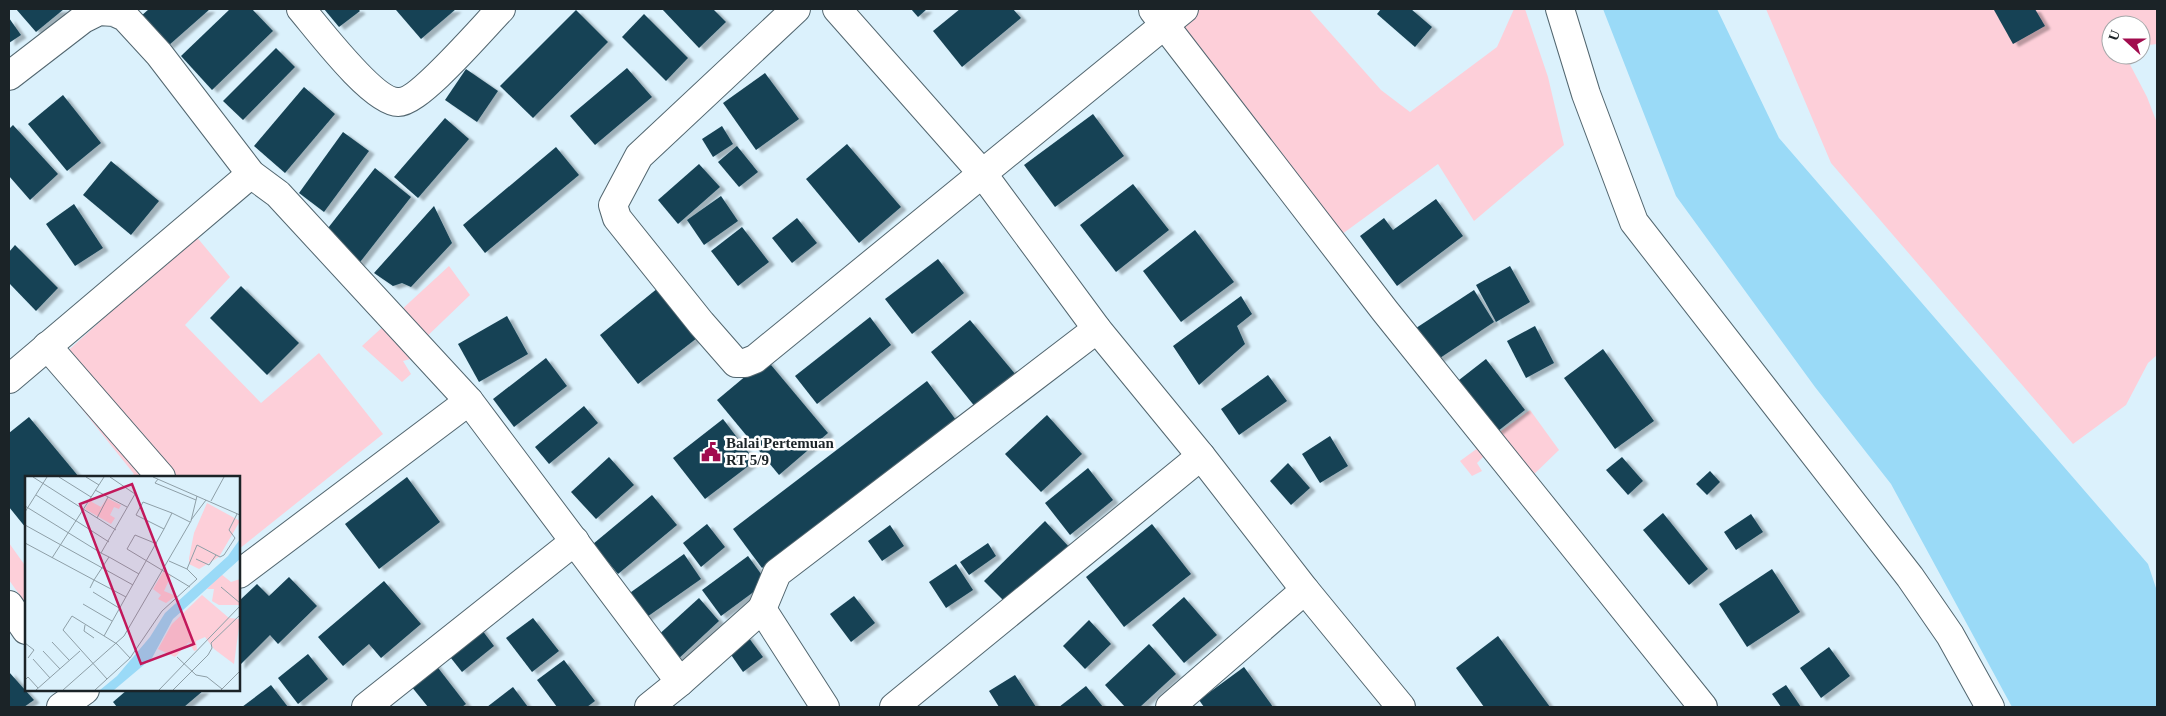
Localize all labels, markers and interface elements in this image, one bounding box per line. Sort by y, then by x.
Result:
north arrow [2101,15,2151,65]
text: U [2106,28,2123,43]
place label: Balai Pertemuan RT 5/9 [726,435,835,468]
public building icon: Balai Pertemuan RT 5/9 [700,441,722,463]
inset map [25,476,240,691]

